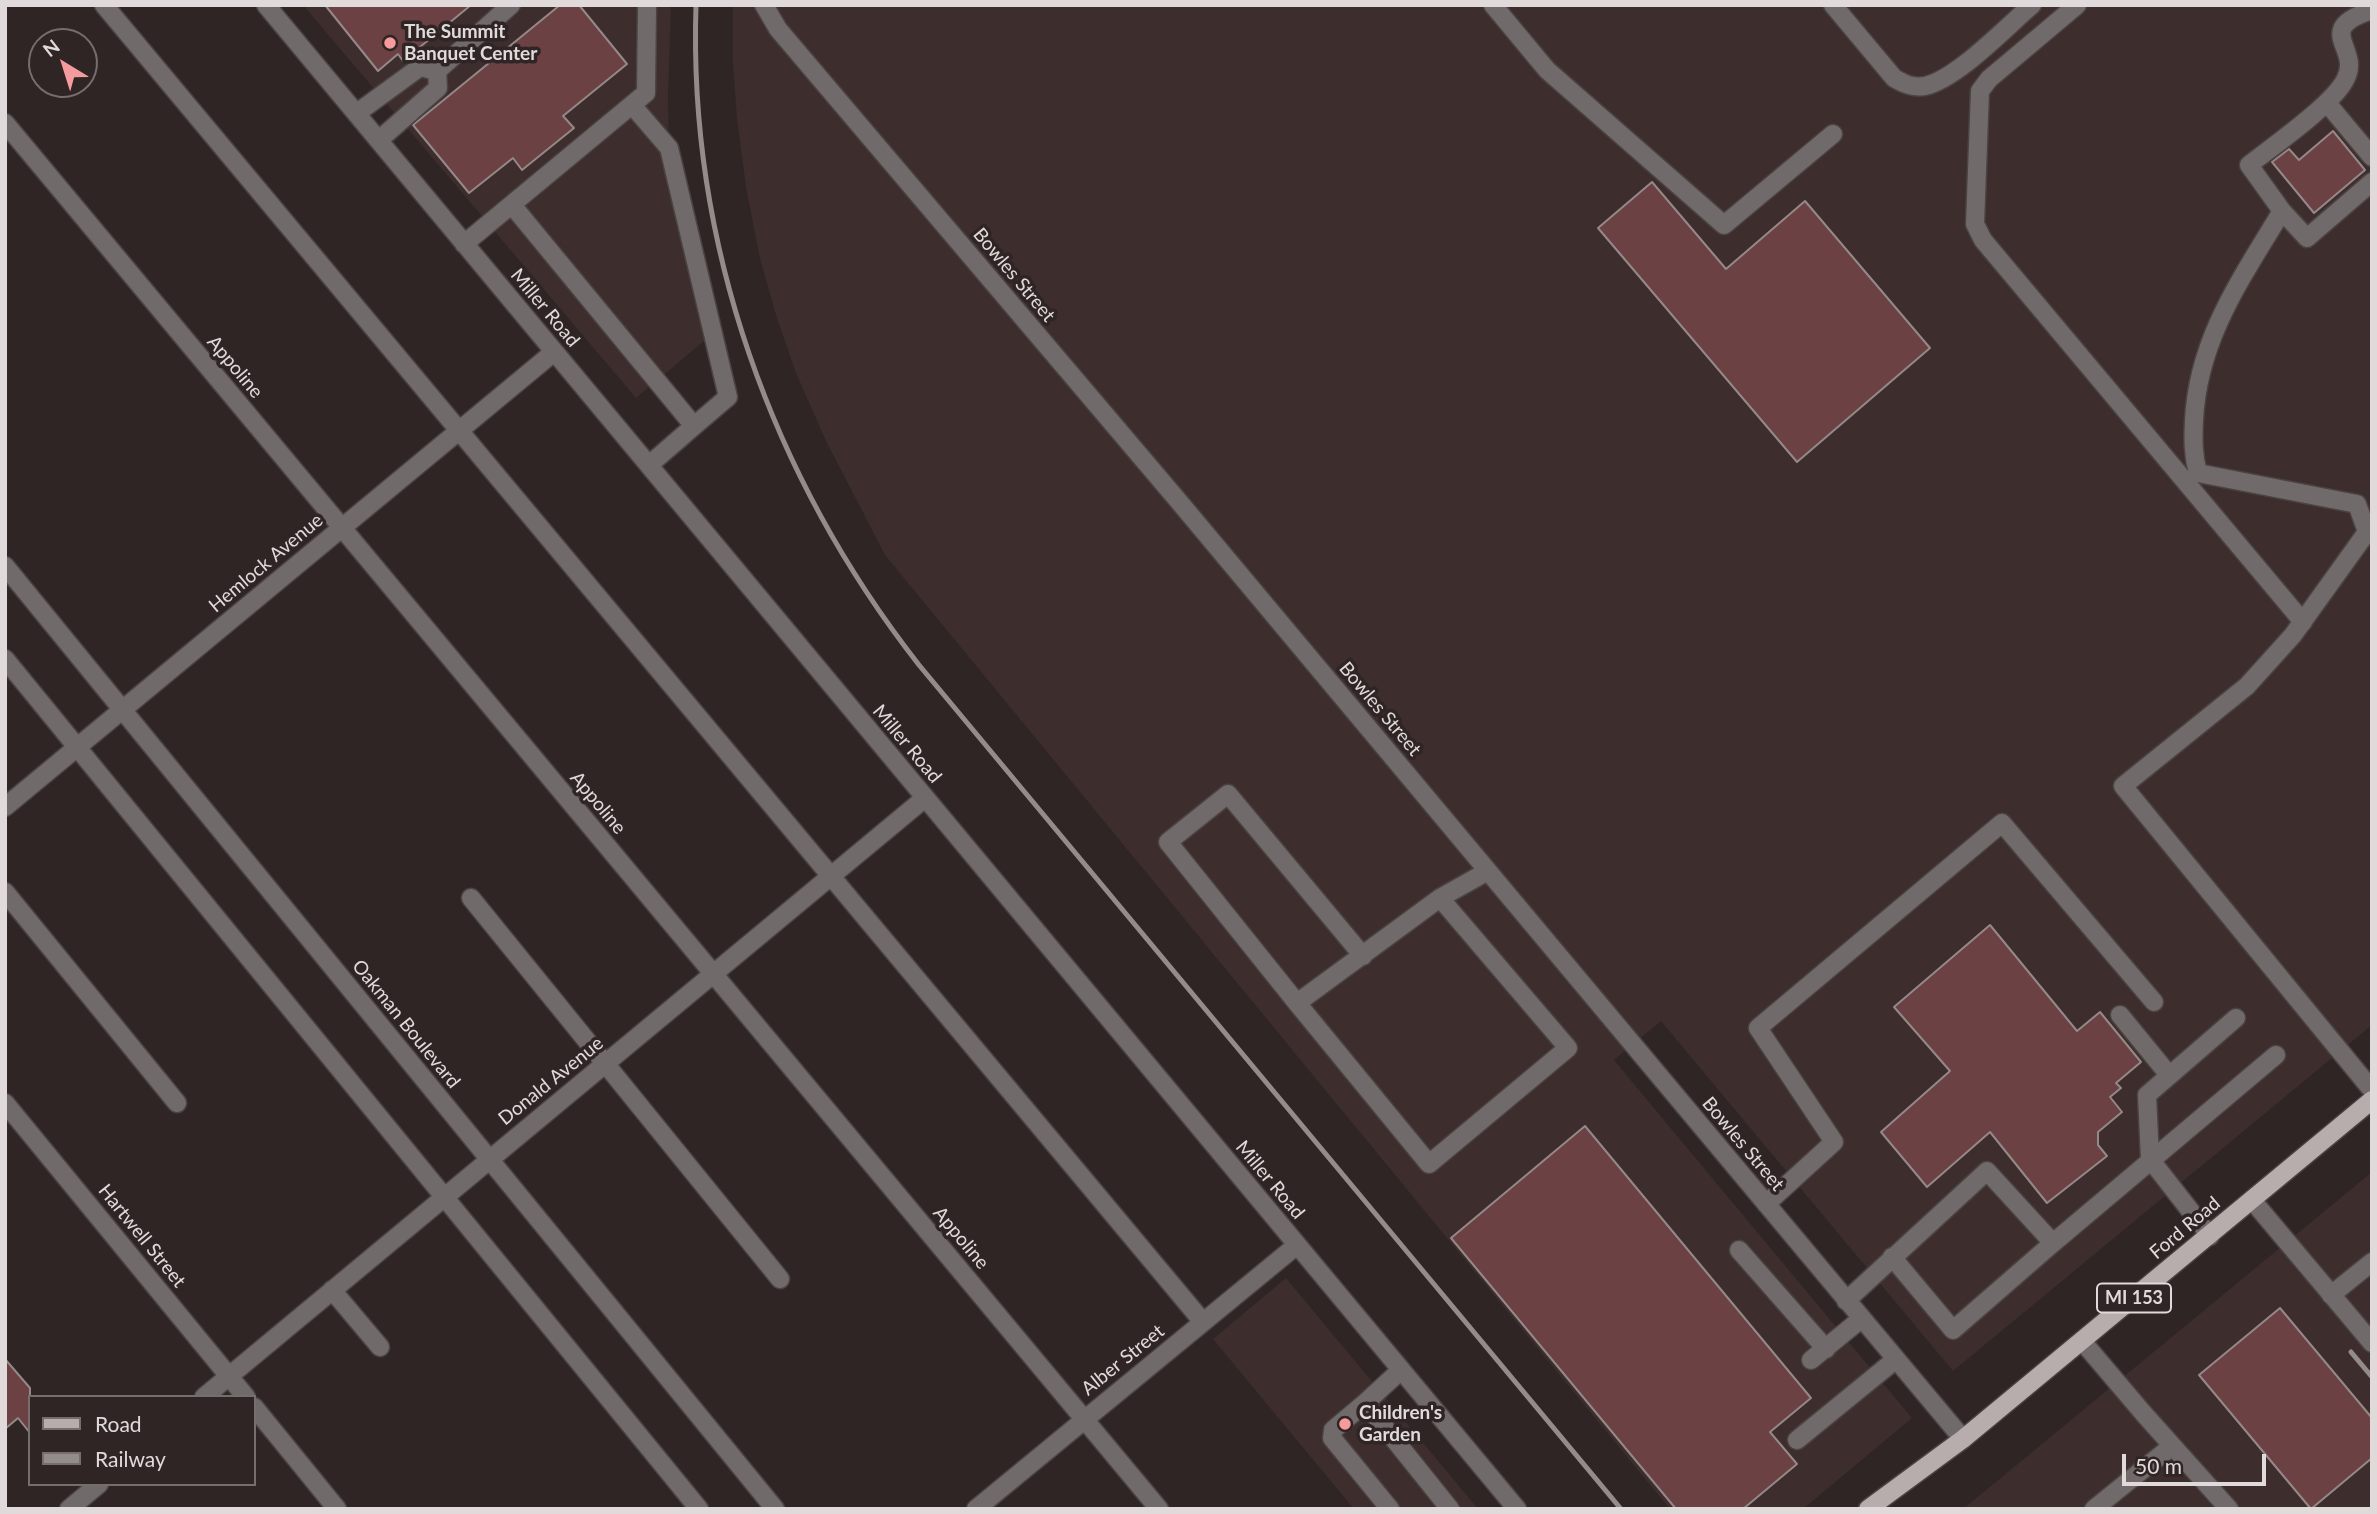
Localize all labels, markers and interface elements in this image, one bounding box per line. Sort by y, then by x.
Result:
place label: The Summit Banquet Center [404,21,537,65]
north arrow [28,28,98,98]
text: N [38,34,64,61]
marker: The Summit Banquet Center [382,35,398,51]
street label: Bowles Street [968,223,1060,327]
street label: Miller Road [506,264,584,352]
street label: Appoline [202,331,268,403]
street label: Hemlock Avenue [204,509,328,617]
street label: Bowles Street [1334,657,1426,761]
street label: Miller Road [868,700,946,788]
street label: Appoline [565,767,631,839]
street label: Oakman Boulevard [347,955,465,1093]
street label: Donald Avenue [494,1032,608,1130]
street label: Bowles Street [1697,1092,1789,1196]
street label: Miller Road [1231,1136,1309,1224]
street label: Hartwell Street [93,1180,191,1292]
street label: Ford Road [2145,1192,2225,1264]
street label: Appoline [928,1202,994,1274]
road number: MI 153 [2097,1283,2171,1312]
street label: Alber Street [1077,1320,1169,1400]
legend [28,1395,256,1486]
place label: Children's Garden [1359,1402,1442,1446]
text: Road [95,1411,142,1436]
marker: Children's Garden [1337,1416,1353,1432]
scale bar [2125,1440,2268,1484]
text: Railway [95,1446,166,1471]
text: 50 m [2135,1453,2182,1478]

